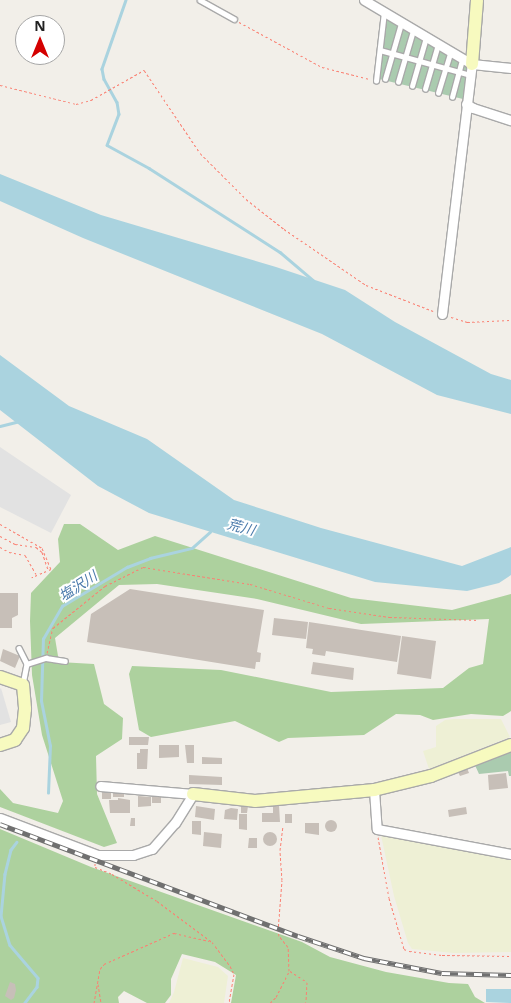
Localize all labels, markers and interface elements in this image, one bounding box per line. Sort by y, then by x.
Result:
north arrow [15,15,65,65]
text: N [34,16,46,35]
water label: 荒川 [225,515,257,539]
water label: 塩沢川 [56,568,100,604]

